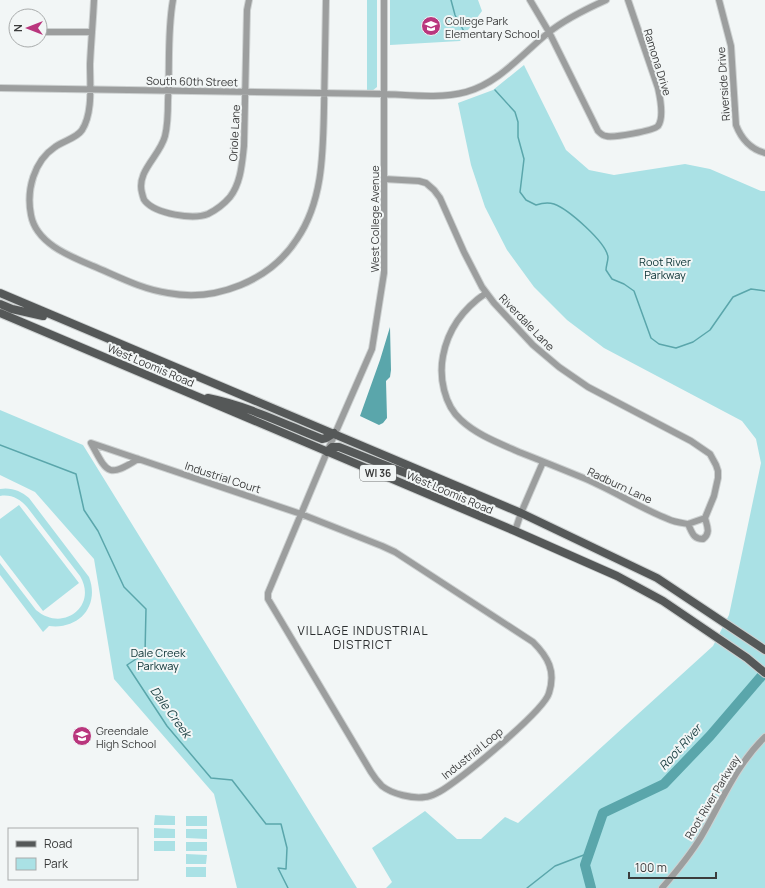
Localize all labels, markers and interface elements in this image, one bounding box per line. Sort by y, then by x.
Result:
north arrow [8,8,48,48]
place label: College Park Elementary School [445,13,540,41]
school or university icon: College Park Elementary School [420,15,442,37]
text: N [10,24,25,32]
street label: Ramona Drive [641,27,675,98]
street label: Riverside Drive [713,46,733,122]
street label: South 60th Street [146,73,238,89]
street label: Oriole Lane [225,104,243,162]
street label: West College Avenue [367,165,382,273]
park label: Root River Parkway [639,254,691,282]
street label: Riverdale Lane [496,290,558,354]
street label: West Loomis Road [105,340,197,390]
street label: Industrial Court [183,458,263,496]
street label: Radburn Lane [585,463,655,507]
road number: WI 36 [360,465,396,481]
street label: West Loomis Road [404,467,496,517]
district label: VILLAGE INDUSTRIAL DISTRICT [297,622,429,653]
park label: Dale Creek Parkway [131,645,186,673]
water label: Dale Creek [147,683,197,743]
water label: Root River [655,719,706,774]
place label: Greendale High School [96,723,156,751]
street label: Industrial Loop [438,723,506,782]
school or university icon: Greendale High School [71,725,93,747]
street label: Root River Parkway [681,752,743,842]
legend [8,828,138,880]
text: Road [44,835,72,852]
scale bar [629,854,716,880]
text: Park [44,855,69,872]
text: 100 m [635,859,667,876]

